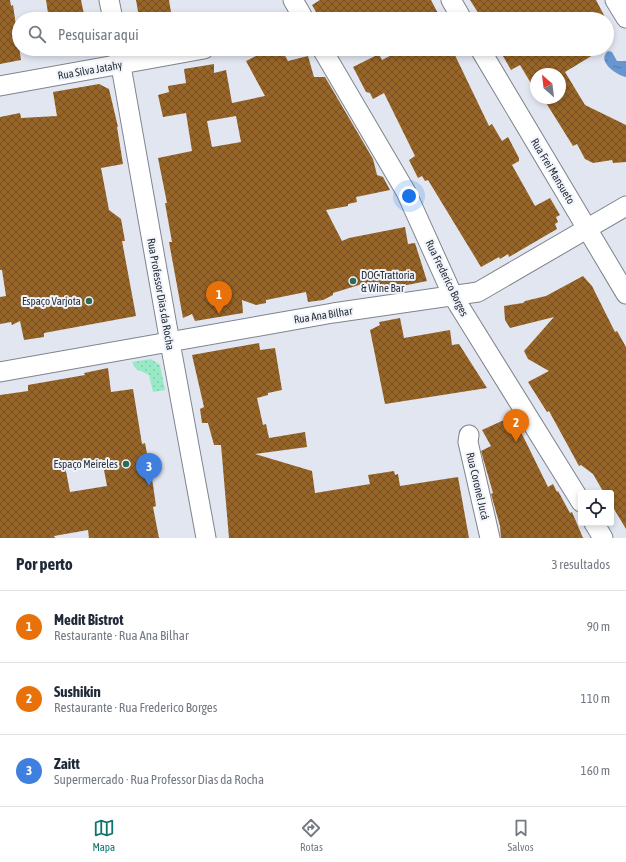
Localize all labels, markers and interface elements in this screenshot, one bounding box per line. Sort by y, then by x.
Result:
search box [12,12,614,56]
icon: search [26,23,48,45]
text: Pesquisar aqui [58,26,139,43]
street label: Rua Silva Jatahy [57,58,124,82]
north arrow [530,68,566,104]
street label: Rua Frei Mansueto [529,136,577,206]
your location [399,186,419,206]
street label: Rua Professor Dias da Rocha [145,237,177,351]
street label: Rua Frederico Borges [423,238,471,318]
place label: DOC Trattoria & Wine Bar [361,269,415,294]
marker: DOC Trattoria & Wine Bar [348,276,358,286]
pin: 1 [206,281,232,314]
place label: Espaço Varjota [22,295,81,307]
marker: Espaço Varjota [84,296,94,306]
street label: Rua Ana Bilhar [293,304,354,326]
pin: 2 [503,409,529,442]
street label: Rua Coronel Jucá [464,451,492,521]
pin: 3 [136,453,162,486]
place label: Espaço Meireles [54,458,118,470]
marker: Espaço Meireles [121,459,131,469]
map controls [578,490,614,526]
button: locate [578,490,614,526]
text: Por perto [16,554,73,574]
text: 3 resultados [551,557,610,572]
text: Medit Bistrot [54,611,124,628]
text: 1 [26,619,32,634]
text: 90 m [587,619,610,634]
text: Restaurante · Rua Ana Bilhar [54,628,189,643]
text: Sushikin [54,683,101,700]
text: 2 [26,691,32,706]
text: 110 m [581,691,610,706]
text: Restaurante · Rua Frederico Borges [54,700,217,715]
text: Zaitt [54,755,80,772]
text: 3 [26,763,32,778]
text: 160 m [581,763,610,778]
text: Supermercado · Rua Professor Dias da Rocha [54,772,264,787]
tab: Mapa [92,817,115,853]
tab: Rotas [300,817,323,853]
tab: Salvos [508,817,534,853]

